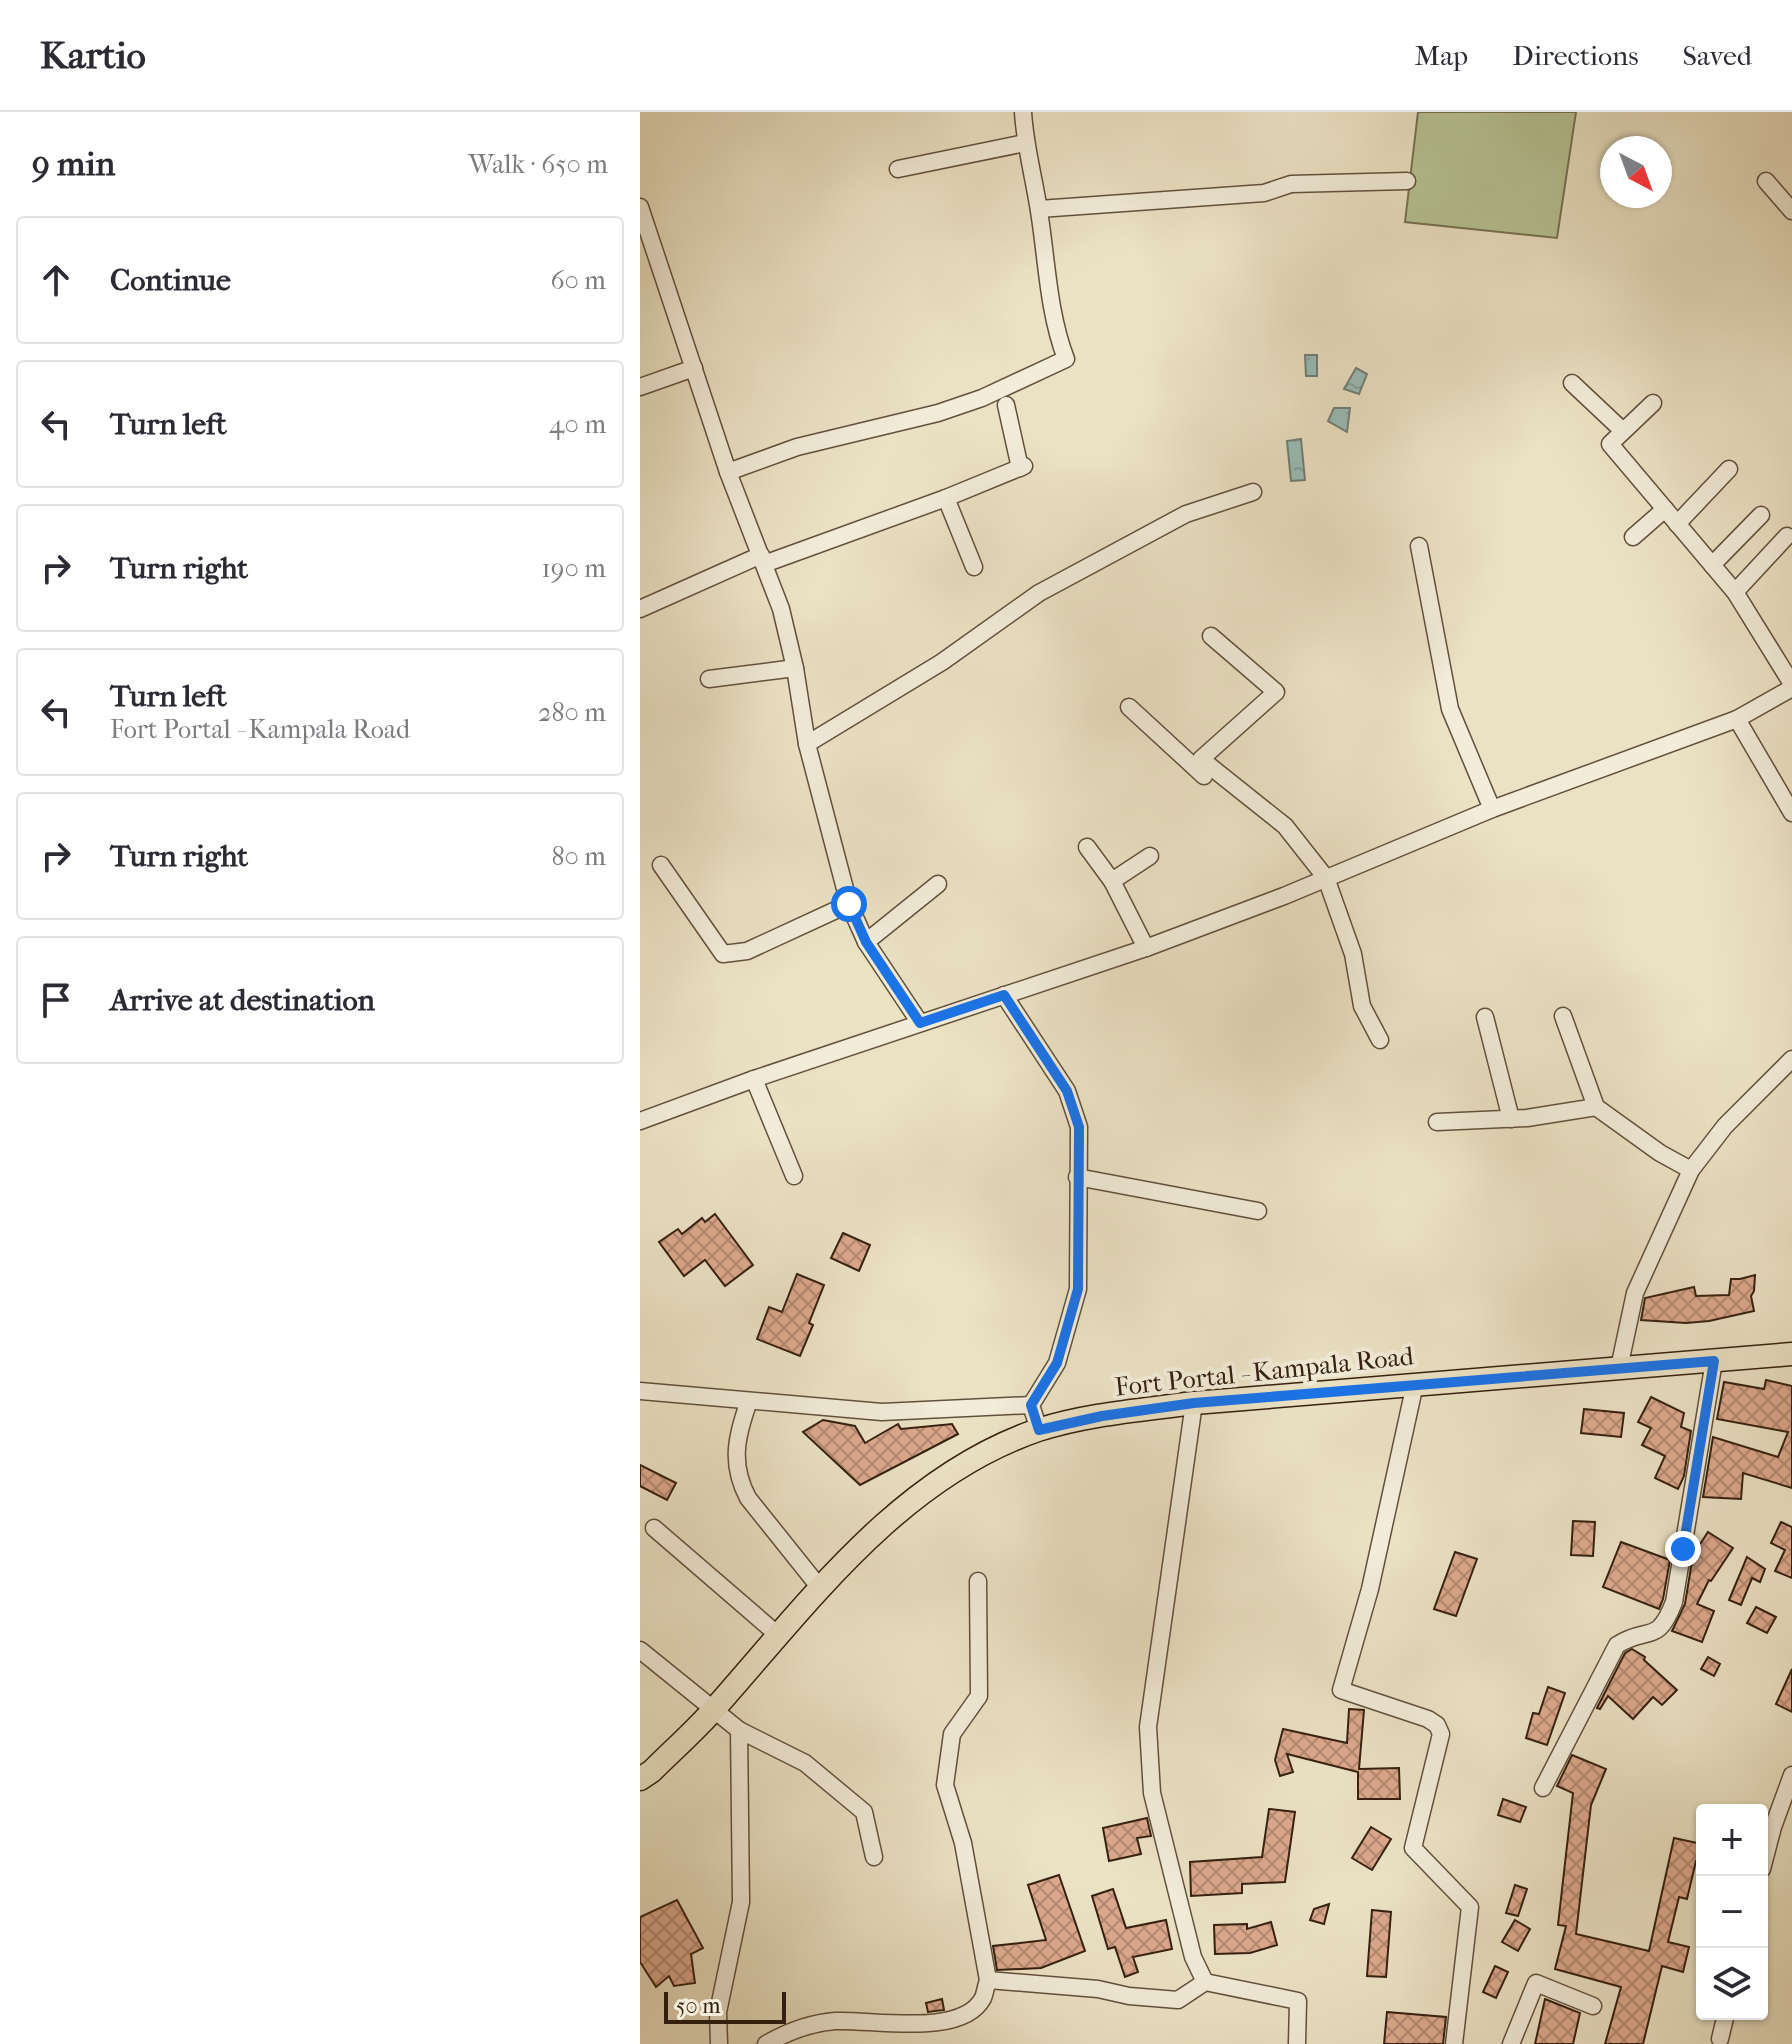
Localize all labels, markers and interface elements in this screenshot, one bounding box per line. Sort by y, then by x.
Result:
text: Kartio [40,33,146,78]
text: Map [1415,39,1468,72]
text: Directions [1512,39,1639,72]
text: Saved [1683,39,1752,72]
north arrow [1600,136,1672,208]
text: 9 min [32,144,115,184]
text: Walk · 650 m [468,149,608,180]
icon: ahead [34,258,78,302]
text: Continue [110,263,231,298]
text: 60 m [550,265,606,296]
icon: left [34,402,78,446]
text: Turn left [110,407,227,442]
text: 40 m [549,409,606,440]
icon: right [34,546,78,590]
text: Turn right [110,551,248,586]
text: 190 m [542,553,606,584]
text: Turn left [110,679,227,714]
icon: left [34,690,78,734]
text: 280 m [538,697,606,728]
text: Fort Portal - Kampala Road [110,714,410,745]
icon: right [34,834,78,878]
text: Turn right [110,839,248,874]
text: 80 m [551,841,606,872]
route start [831,886,867,922]
icon: arrive [34,978,78,1022]
text: Arrive at destination [110,983,375,1018]
street label: Fort Portal - Kampala Road [1113,1340,1416,1403]
route end [1665,1531,1701,1567]
map controls [1696,1804,1768,2020]
button: + [1696,1804,1768,1876]
button: − [1696,1876,1768,1948]
button: layers [1696,1948,1768,2020]
scale bar [664,1988,786,2024]
text: 50 m [676,1993,721,2019]

